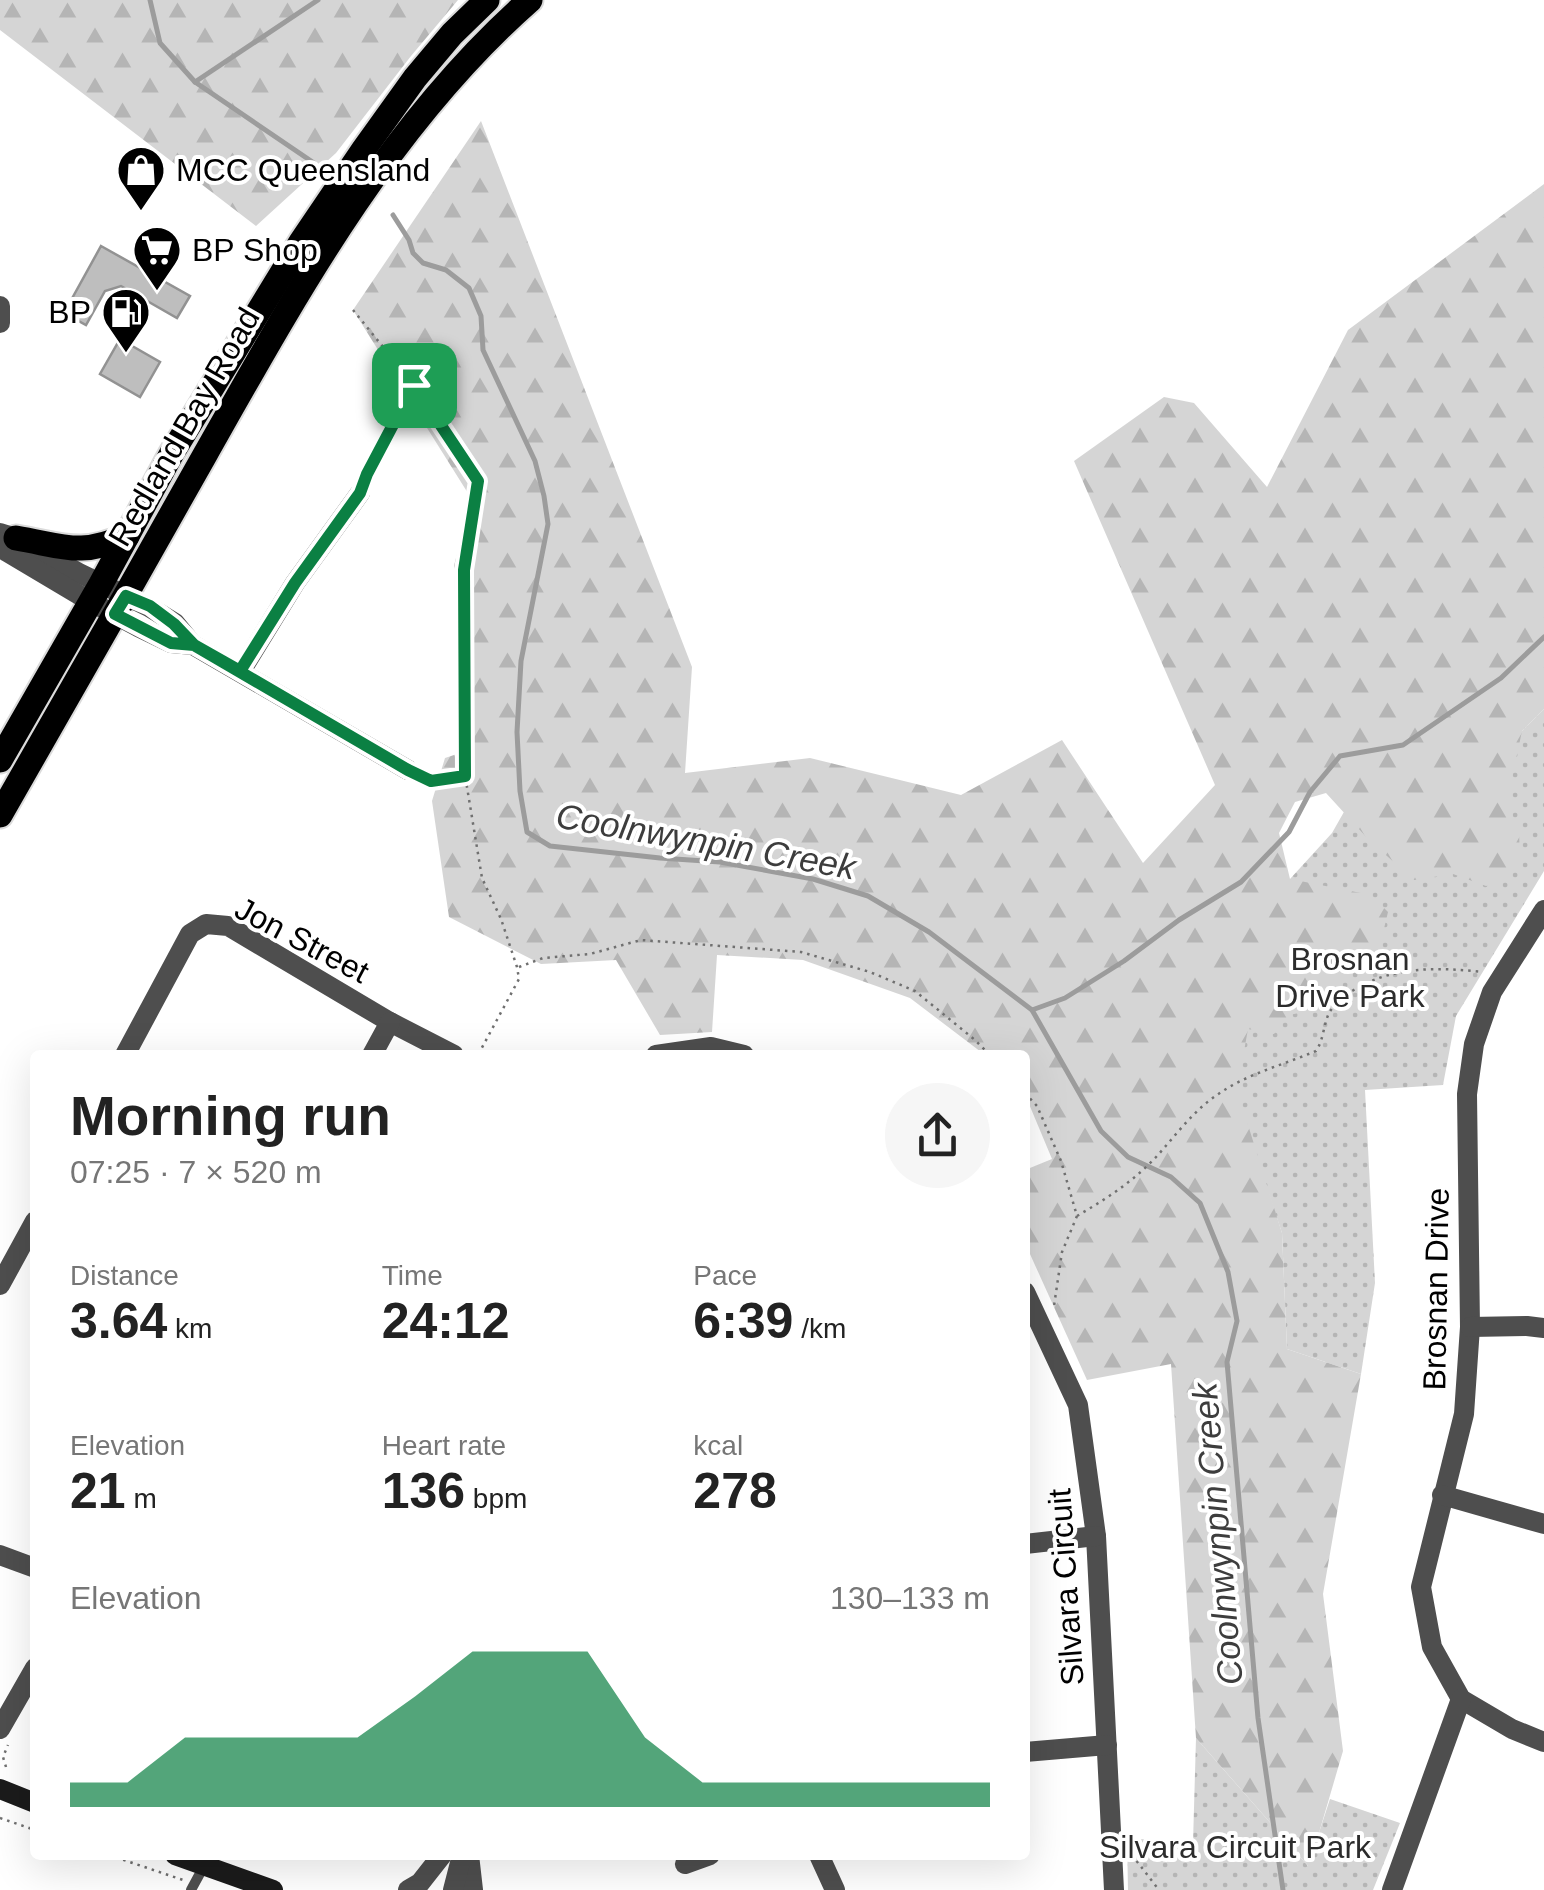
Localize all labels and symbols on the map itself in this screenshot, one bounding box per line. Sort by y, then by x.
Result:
shop icon: MCC Queensland [115,144,167,212]
place label: MCC Queensland [176,152,430,188]
supermarket icon: BP Shop [131,224,183,292]
place label: BP Shop [192,232,318,268]
fuel station icon: BP [100,286,152,354]
place label: BP [48,294,91,330]
street label: Redland Bay Road [101,302,267,552]
pin [372,343,457,428]
water label: Coolnwynpin Creek [553,795,860,887]
street label: Jon Street [229,890,375,990]
park label: Brosnan Drive Park [1275,941,1426,1014]
street label: Brosnan Drive [1416,1187,1456,1391]
water label: Coolnwynpin Creek [1184,1380,1250,1687]
street label: Silvara Circuit [1041,1487,1091,1687]
park label: Silvara Circuit Park [1099,1829,1372,1865]

